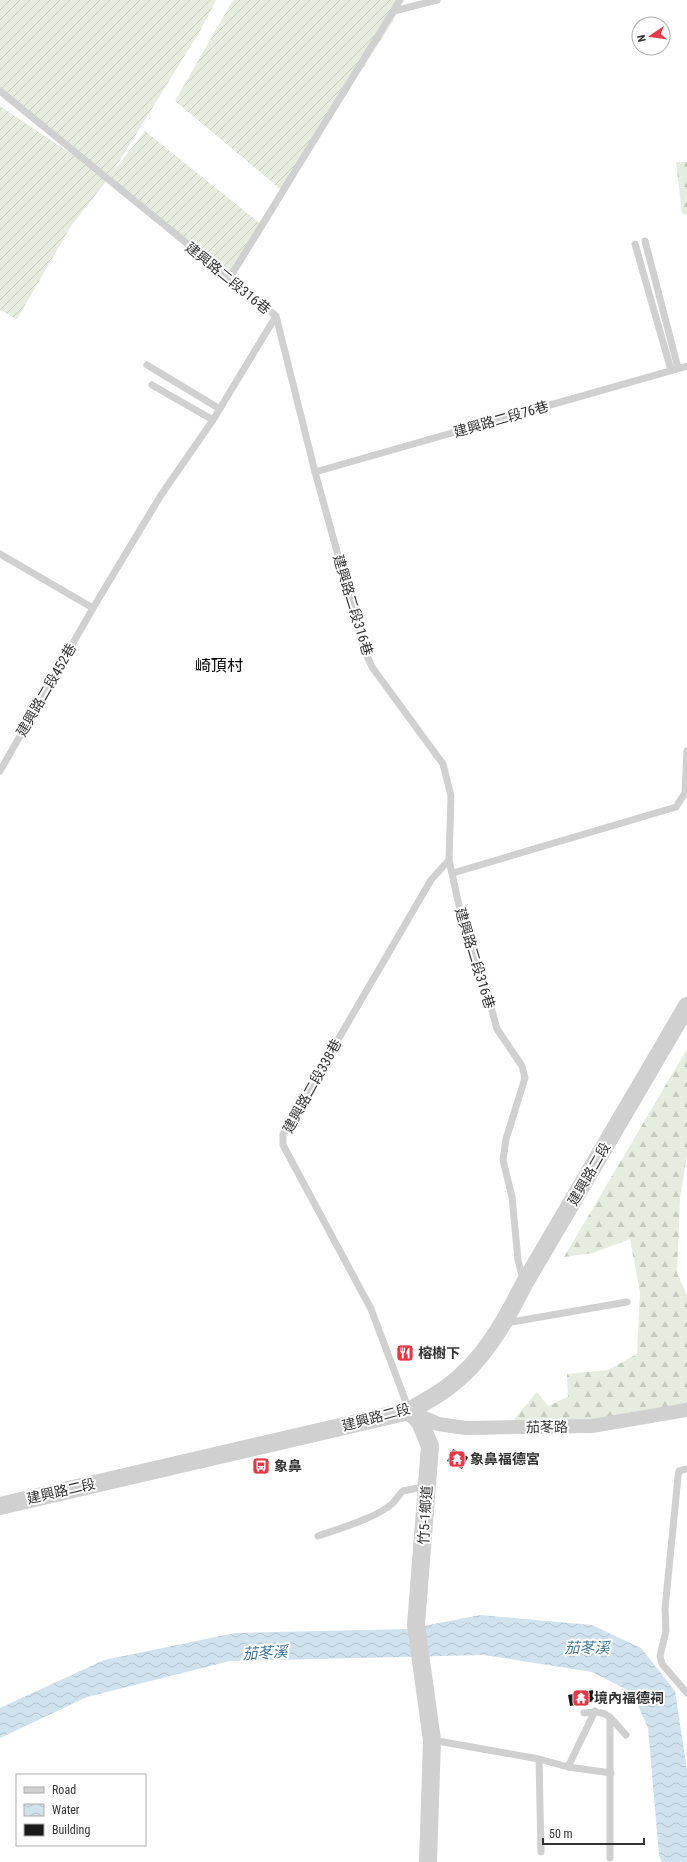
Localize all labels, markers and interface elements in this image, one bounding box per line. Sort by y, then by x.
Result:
north arrow [631,16,671,56]
text: N [635,33,649,43]
street label: 建興路二段316巷 [182,239,274,317]
street label: 建興路二段76巷 [452,398,550,440]
street label: 建興路二段316巷 [330,553,376,657]
street label: 建興路二段452巷 [13,641,79,739]
district label: 崎頂村 [195,656,243,675]
street label: 建興路二段316巷 [452,906,498,1010]
street label: 建興路二段338巷 [280,1036,344,1136]
street label: 建興路二段 [565,1140,613,1208]
restaurant icon: 榕樹下 [395,1343,415,1363]
place label: 榕樹下 [418,1345,460,1361]
street label: 建興路二段 [340,1400,412,1434]
street label: 茄苳路 [526,1419,568,1435]
temple icon: 象鼻福德宮 [447,1449,467,1469]
place label: 象鼻福德宮 [470,1451,540,1467]
bus stop icon: 象鼻 [251,1456,271,1476]
place label: 象鼻 [274,1458,302,1474]
street label: 建興路二段 [25,1475,97,1507]
street label: 竹5-1鄉道 [415,1485,435,1545]
water label: 茄苳溪 [564,1639,611,1657]
water label: 茄苳溪 [242,1643,290,1663]
temple icon: 境內福德祠 [571,1688,591,1708]
place label: 境內福德祠 [594,1690,664,1706]
legend [16,1774,146,1846]
text: Road [52,1783,76,1797]
text: Water [52,1803,80,1817]
scale bar [543,1820,644,1846]
text: Building [52,1823,90,1837]
text: 50 m [549,1827,573,1841]

